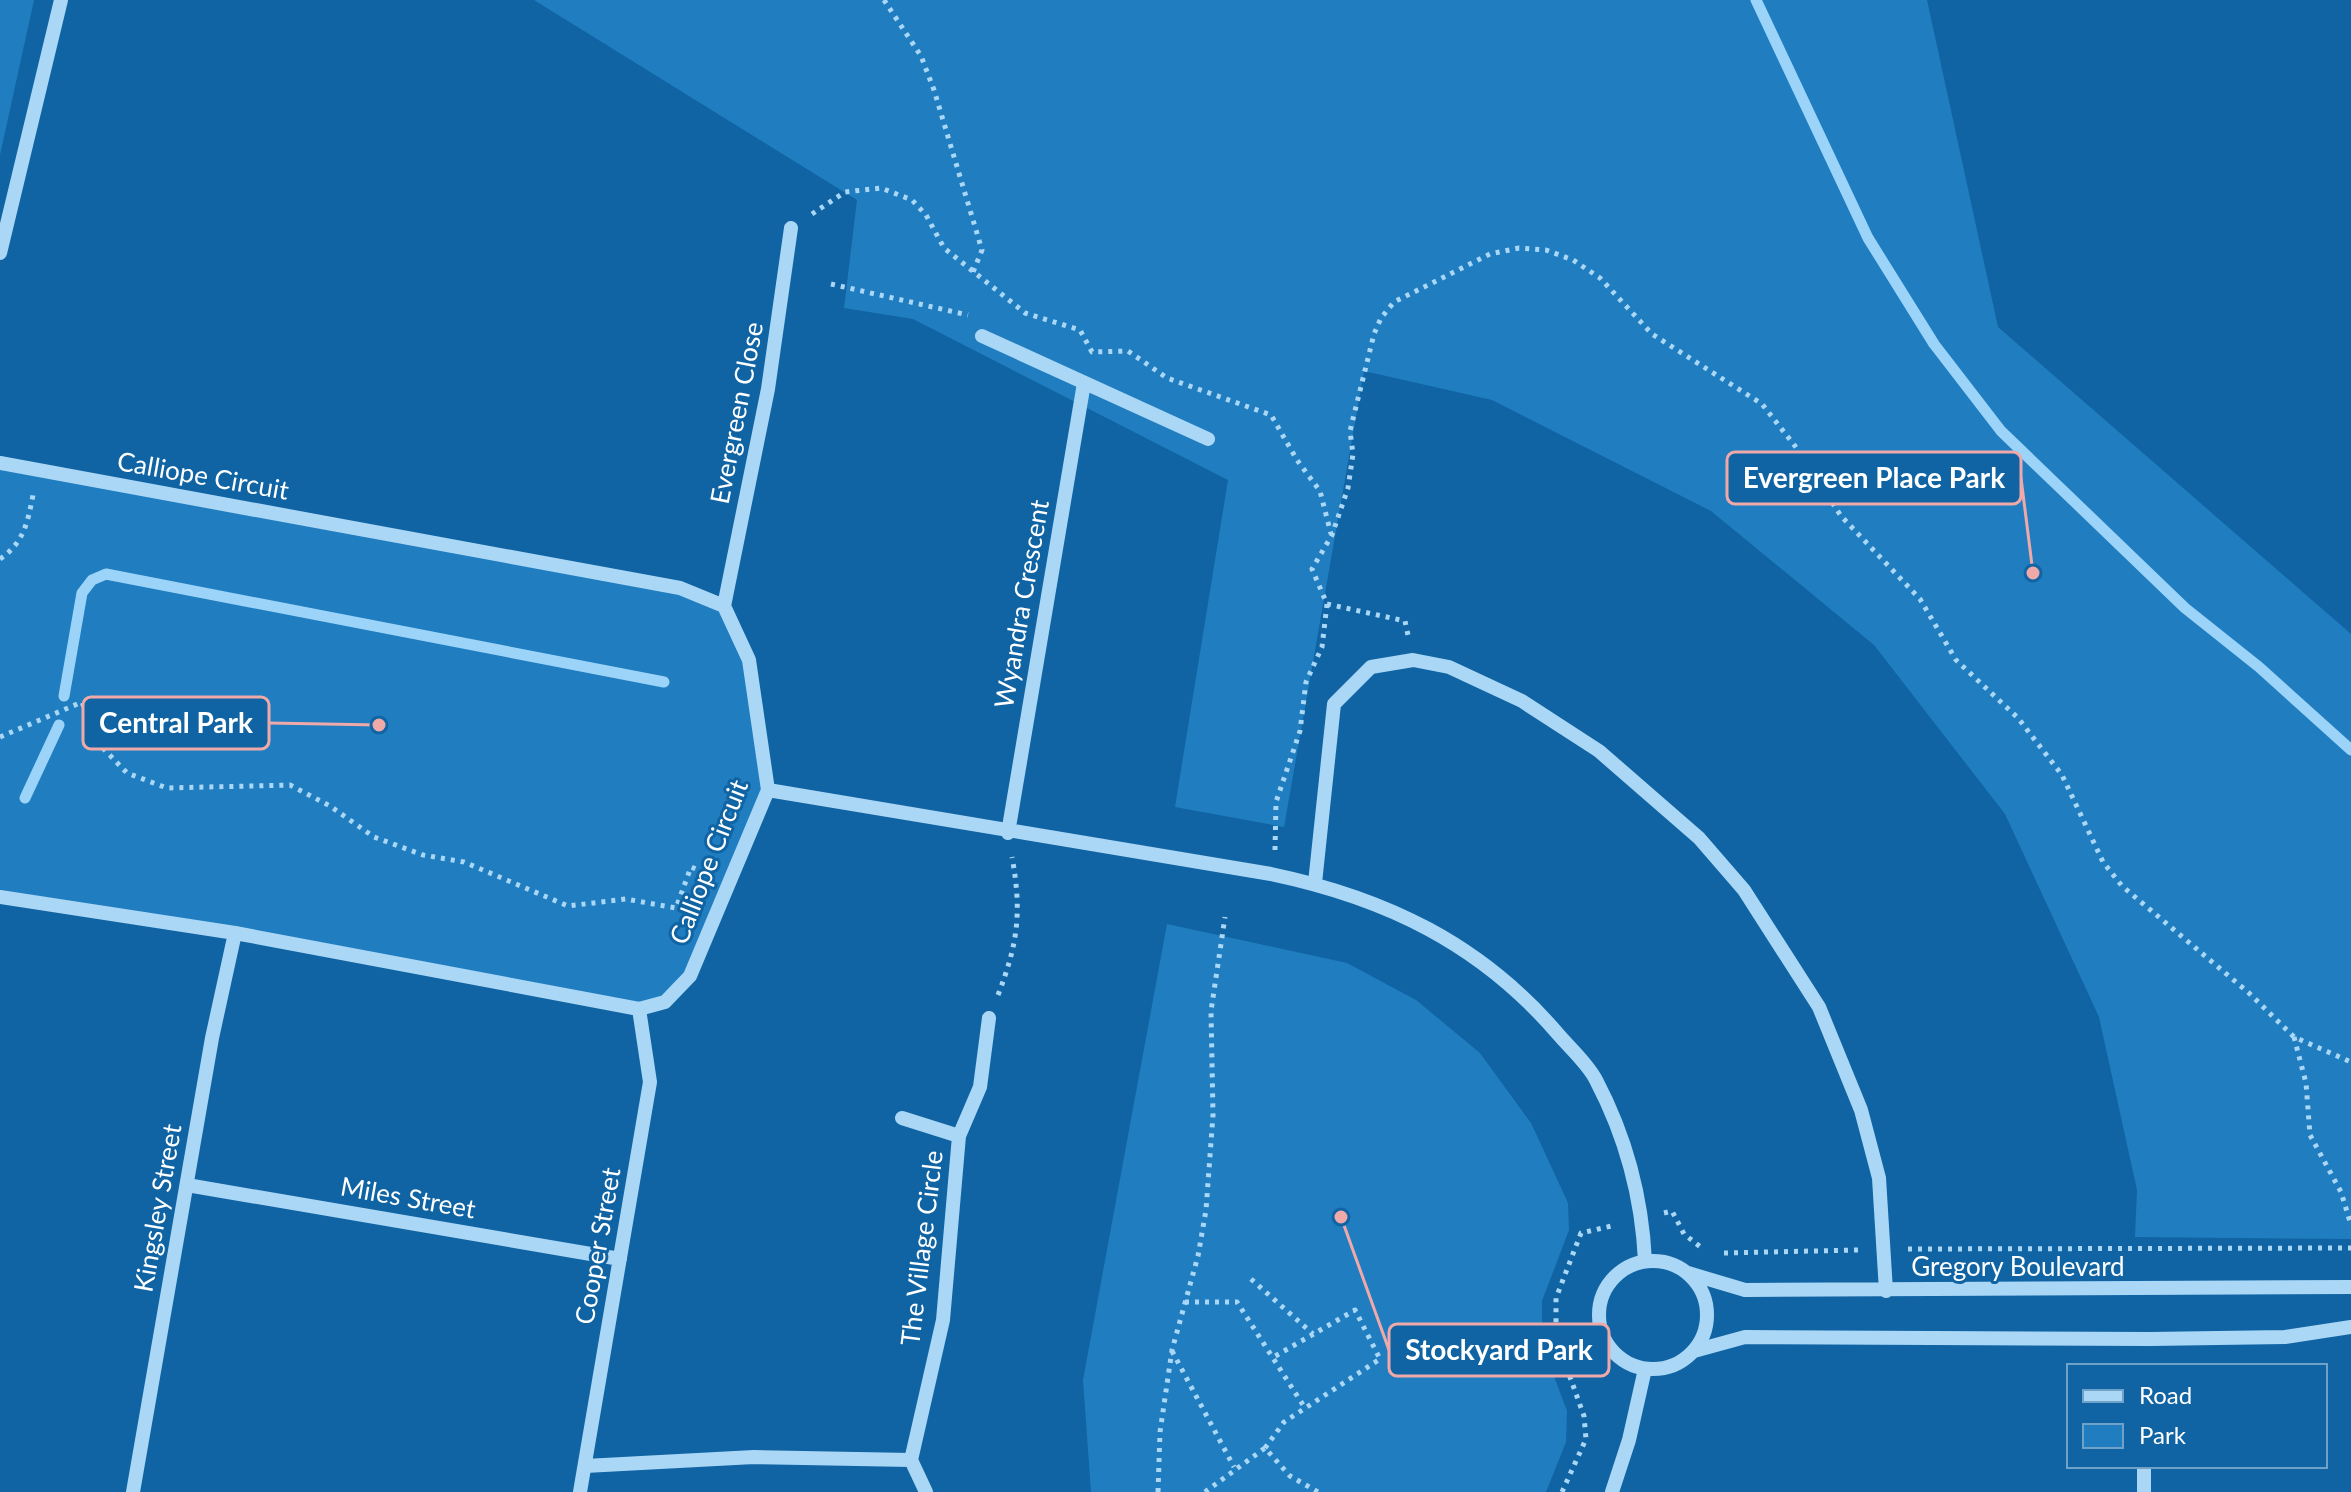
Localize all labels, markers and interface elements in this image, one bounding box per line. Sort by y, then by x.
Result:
street label: Evergreen Close [703,319,769,507]
street label: Calliope Circuit [115,444,292,506]
callout: Evergreen Place Park [1727,452,2021,504]
text: Evergreen Place Park [1743,460,2005,494]
street label: Wyandra Crescent [987,496,1055,711]
callout: Central Park [83,697,269,749]
text: Central Park [99,705,253,739]
street label: Calliope Circuit [662,774,754,948]
street label: Kingsley Street [126,1121,188,1294]
street label: The Village Circle [893,1148,949,1347]
street label: Cooper Street [567,1164,627,1327]
street label: Miles Street [338,1169,479,1225]
street label: Gregory Boulevard [1911,1250,2125,1282]
callout: Stockyard Park [1389,1324,1609,1376]
text: Stockyard Park [1405,1332,1593,1366]
legend [2067,1364,2327,1468]
text: Road [2139,1380,2192,1409]
text: Park [2139,1420,2187,1449]

